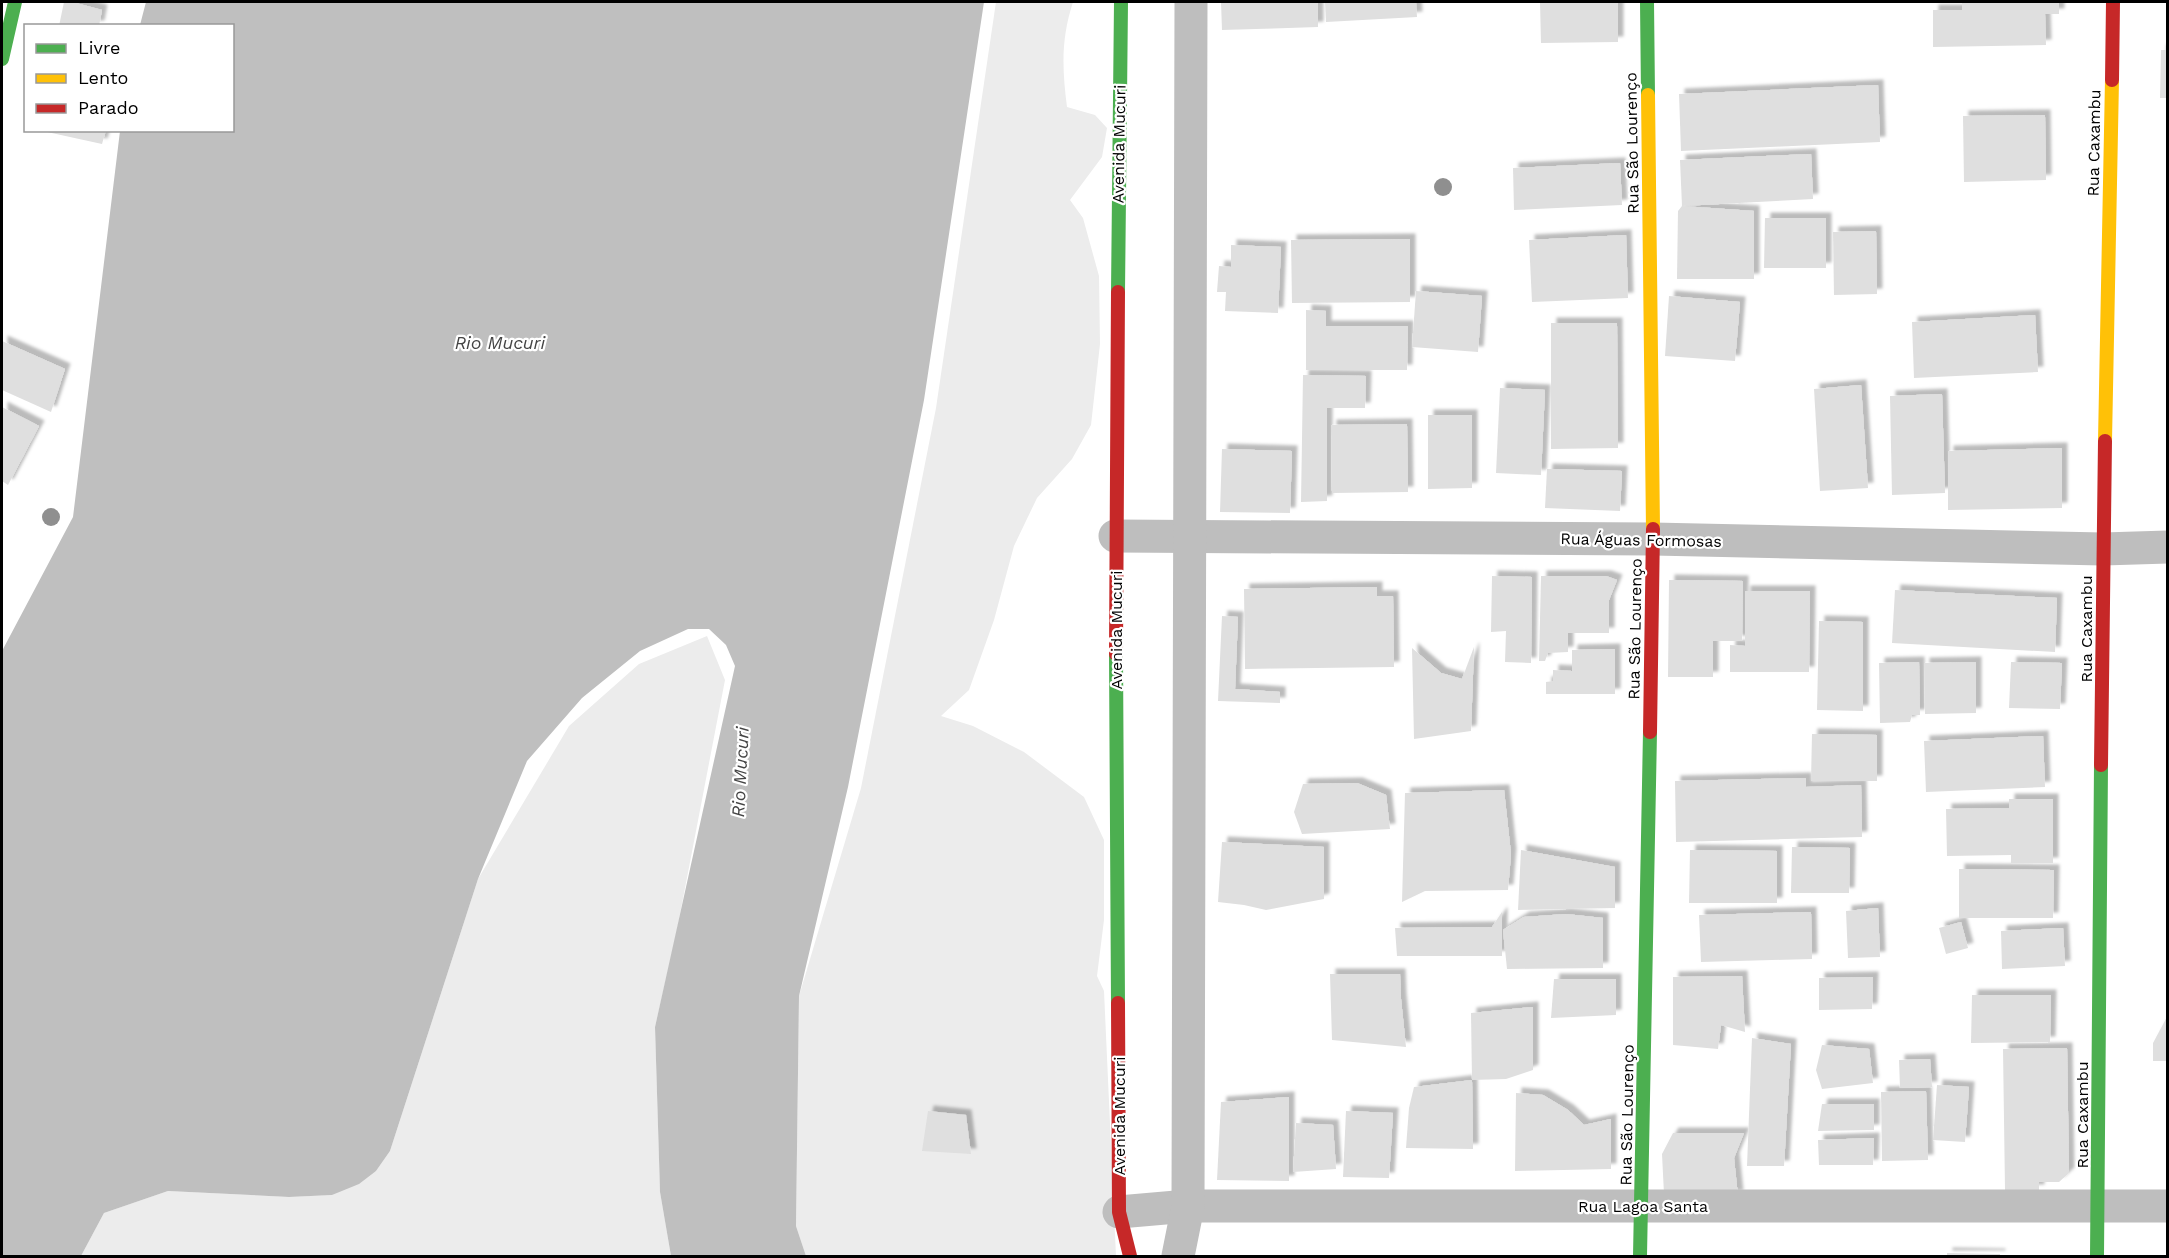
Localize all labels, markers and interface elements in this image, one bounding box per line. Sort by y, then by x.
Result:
legend [24,24,234,132]
text: Livre [78,37,120,58]
text: Lento [78,67,128,88]
street label: Rua São Lourenço [1621,72,1643,214]
street label: Avenida Mucuri [1108,84,1130,204]
street label: Rua Caxambu [2084,89,2104,197]
text: Parado [78,97,139,118]
water label: Rio Mucuri [455,332,547,353]
street label: Rua Águas Formosas [1560,529,1722,551]
street label: Rua São Lourenço [1624,558,1646,700]
street label: Avenida Mucuri [1107,571,1126,689]
street label: Rua Caxambu [2077,575,2096,683]
water label: Rio Mucuri [727,725,753,818]
street label: Rua São Lourenço [1616,1044,1638,1186]
street label: Avenida Mucuri [1110,1057,1129,1175]
street label: Rua Caxambu [2073,1061,2092,1169]
street label: Rua Lagoa Santa [1578,1197,1708,1216]

